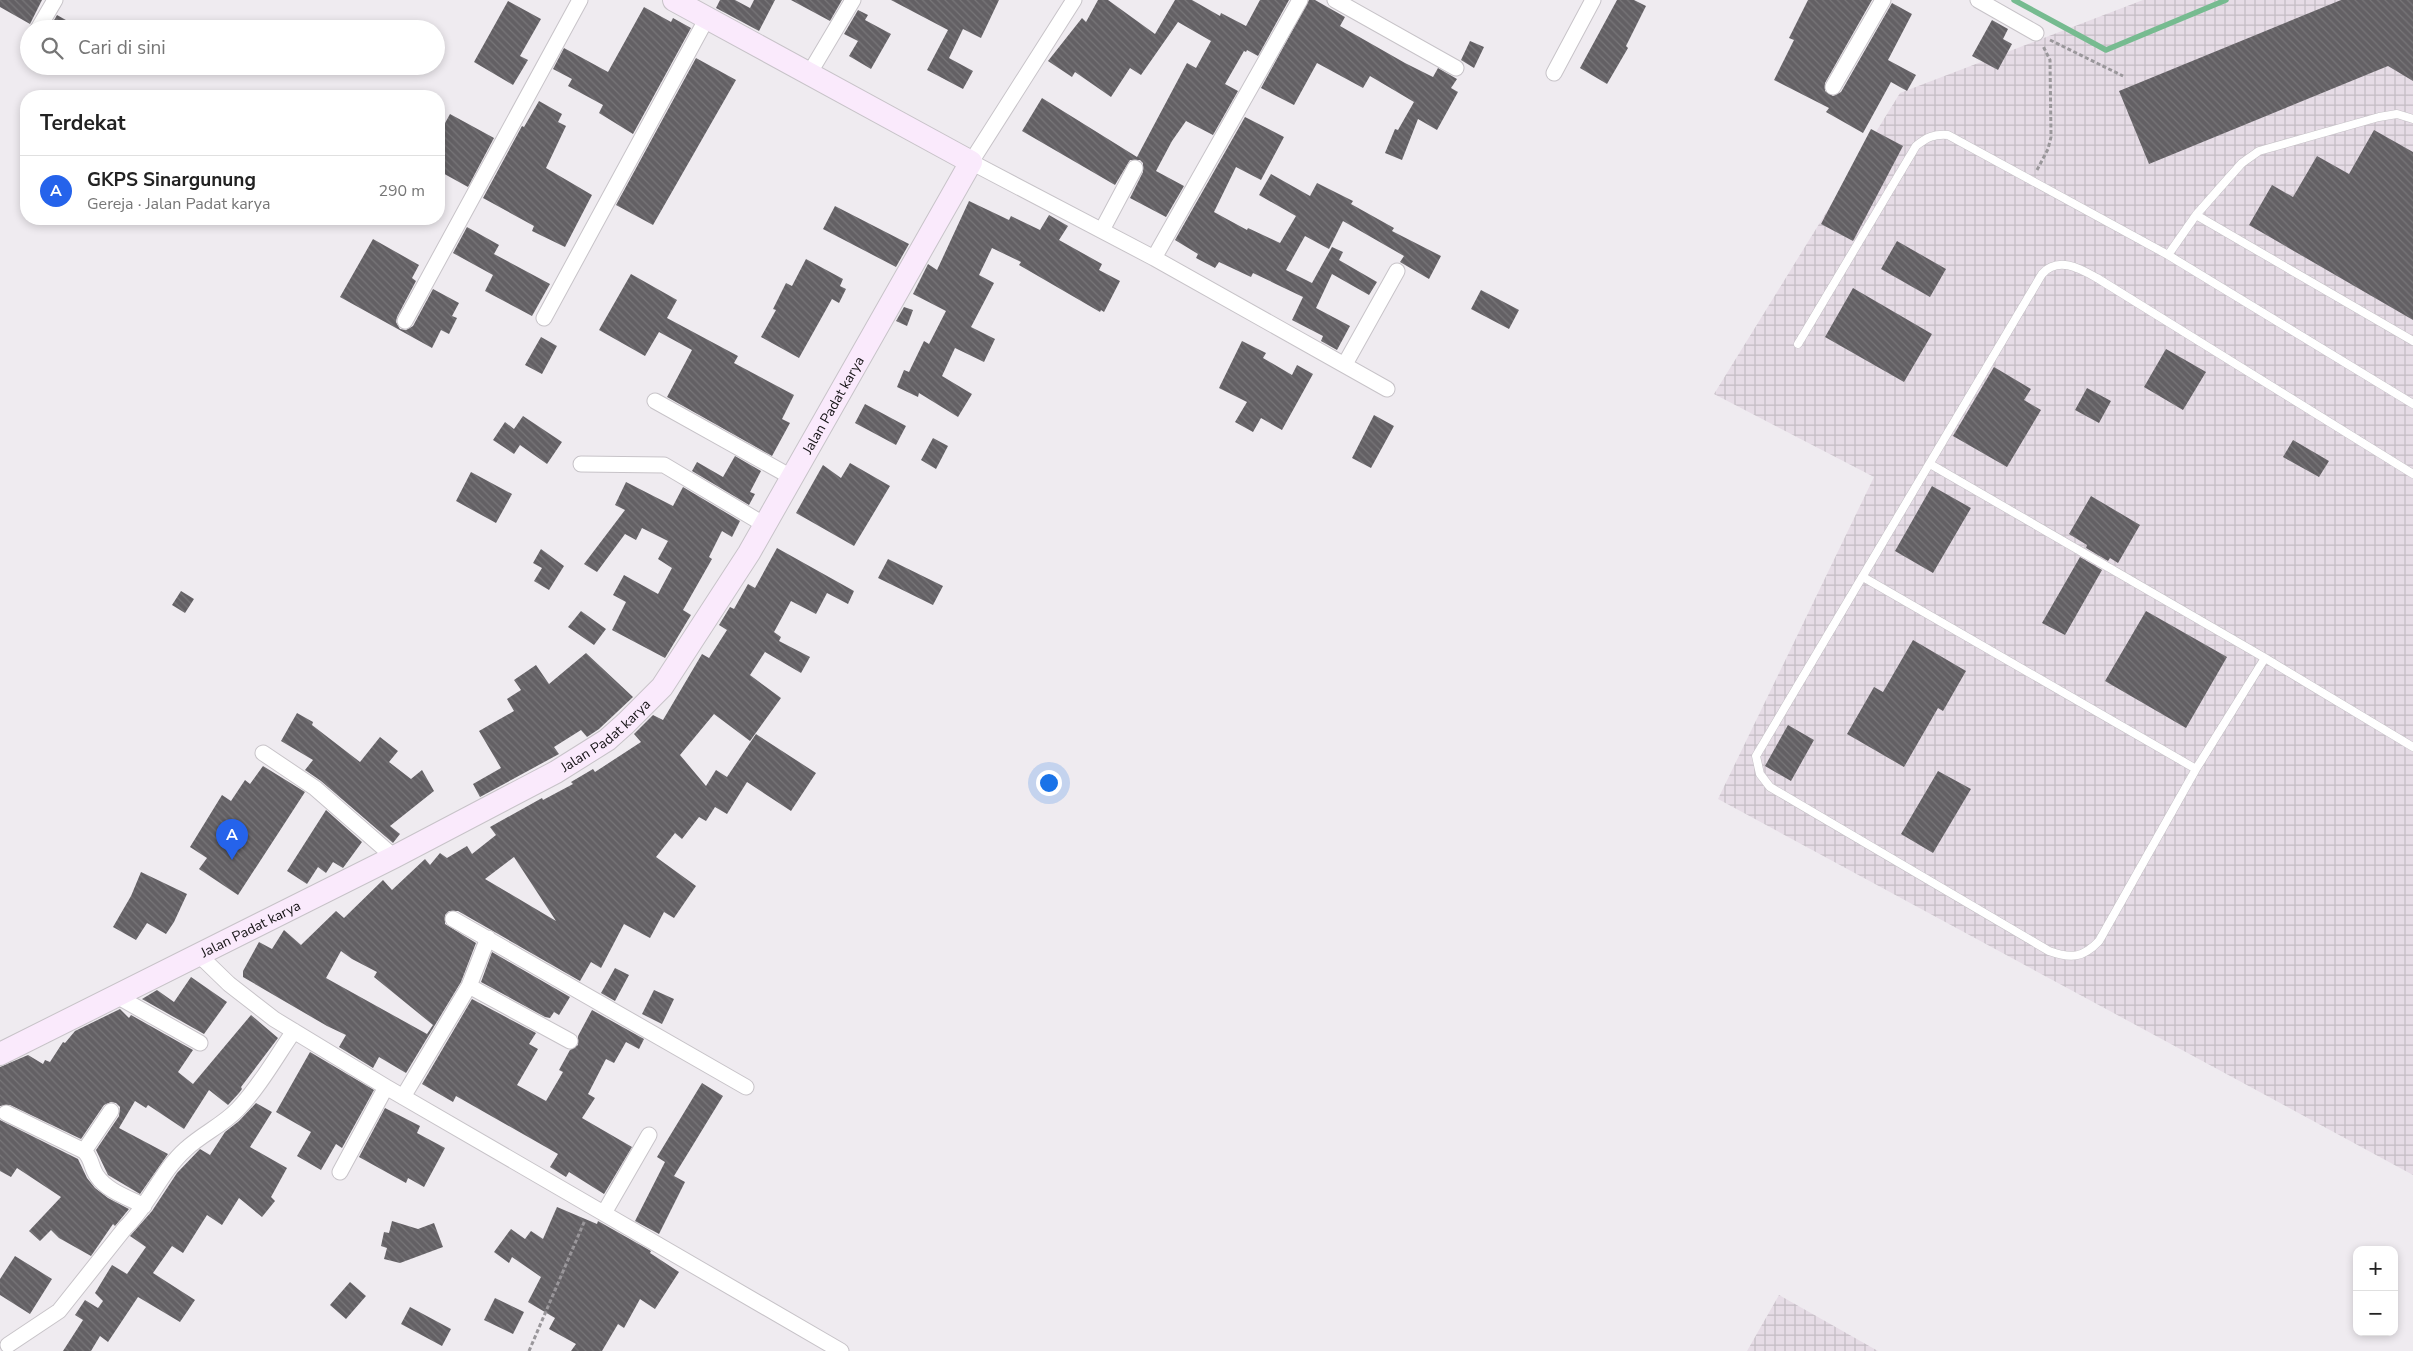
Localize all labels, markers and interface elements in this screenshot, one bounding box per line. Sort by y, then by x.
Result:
search box [20,20,445,75]
icon: search [38,34,66,62]
text: Cari di sini [78,35,166,61]
text: Terdekat [40,109,126,137]
text: GKPS Sinargunung [87,167,256,193]
text: A [50,180,62,202]
text: 290 m [378,180,425,202]
text: Gereja · Jalan Padat karya [87,193,270,215]
street label: Jalan Padat karya [798,353,869,458]
street label: Jalan Padat karya [556,695,655,777]
your location [1036,770,1062,796]
pin: A [216,819,248,860]
street label: Jalan Padat karya [197,896,304,963]
map controls [2353,1246,2398,1336]
button: + [2353,1246,2398,1291]
button: − [2353,1291,2398,1336]

